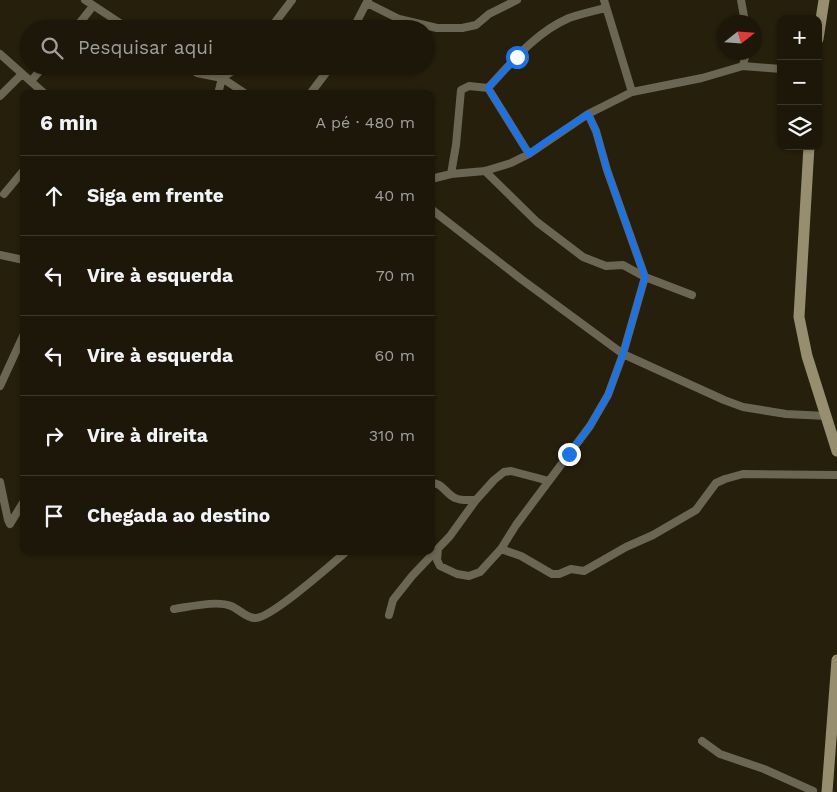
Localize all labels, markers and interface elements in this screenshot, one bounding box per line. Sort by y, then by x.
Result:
north arrow [717,15,762,60]
map controls [777,15,822,150]
button: + [777,15,822,60]
search box [20,20,435,75]
icon: search [38,34,66,62]
text: Pesquisar aqui [78,36,213,59]
route start [506,46,529,69]
button: − [777,60,822,105]
button: layers [777,105,822,150]
text: 6 min [40,110,98,135]
text: A pé · 480 m [316,113,415,132]
icon: ahead [40,182,68,210]
text: Siga em frente [87,184,224,207]
text: 40 m [375,186,415,205]
icon: left [40,262,68,290]
text: Vire à esquerda [87,264,233,287]
text: 70 m [376,266,415,285]
icon: left [40,342,68,370]
text: Vire à esquerda [87,344,233,367]
text: 60 m [375,346,415,365]
icon: right [40,422,68,450]
text: Vire à direita [87,424,208,447]
text: 310 m [369,426,415,445]
route end [558,443,581,466]
icon: arrive [40,502,68,530]
text: Chegada ao destino [87,504,270,527]

